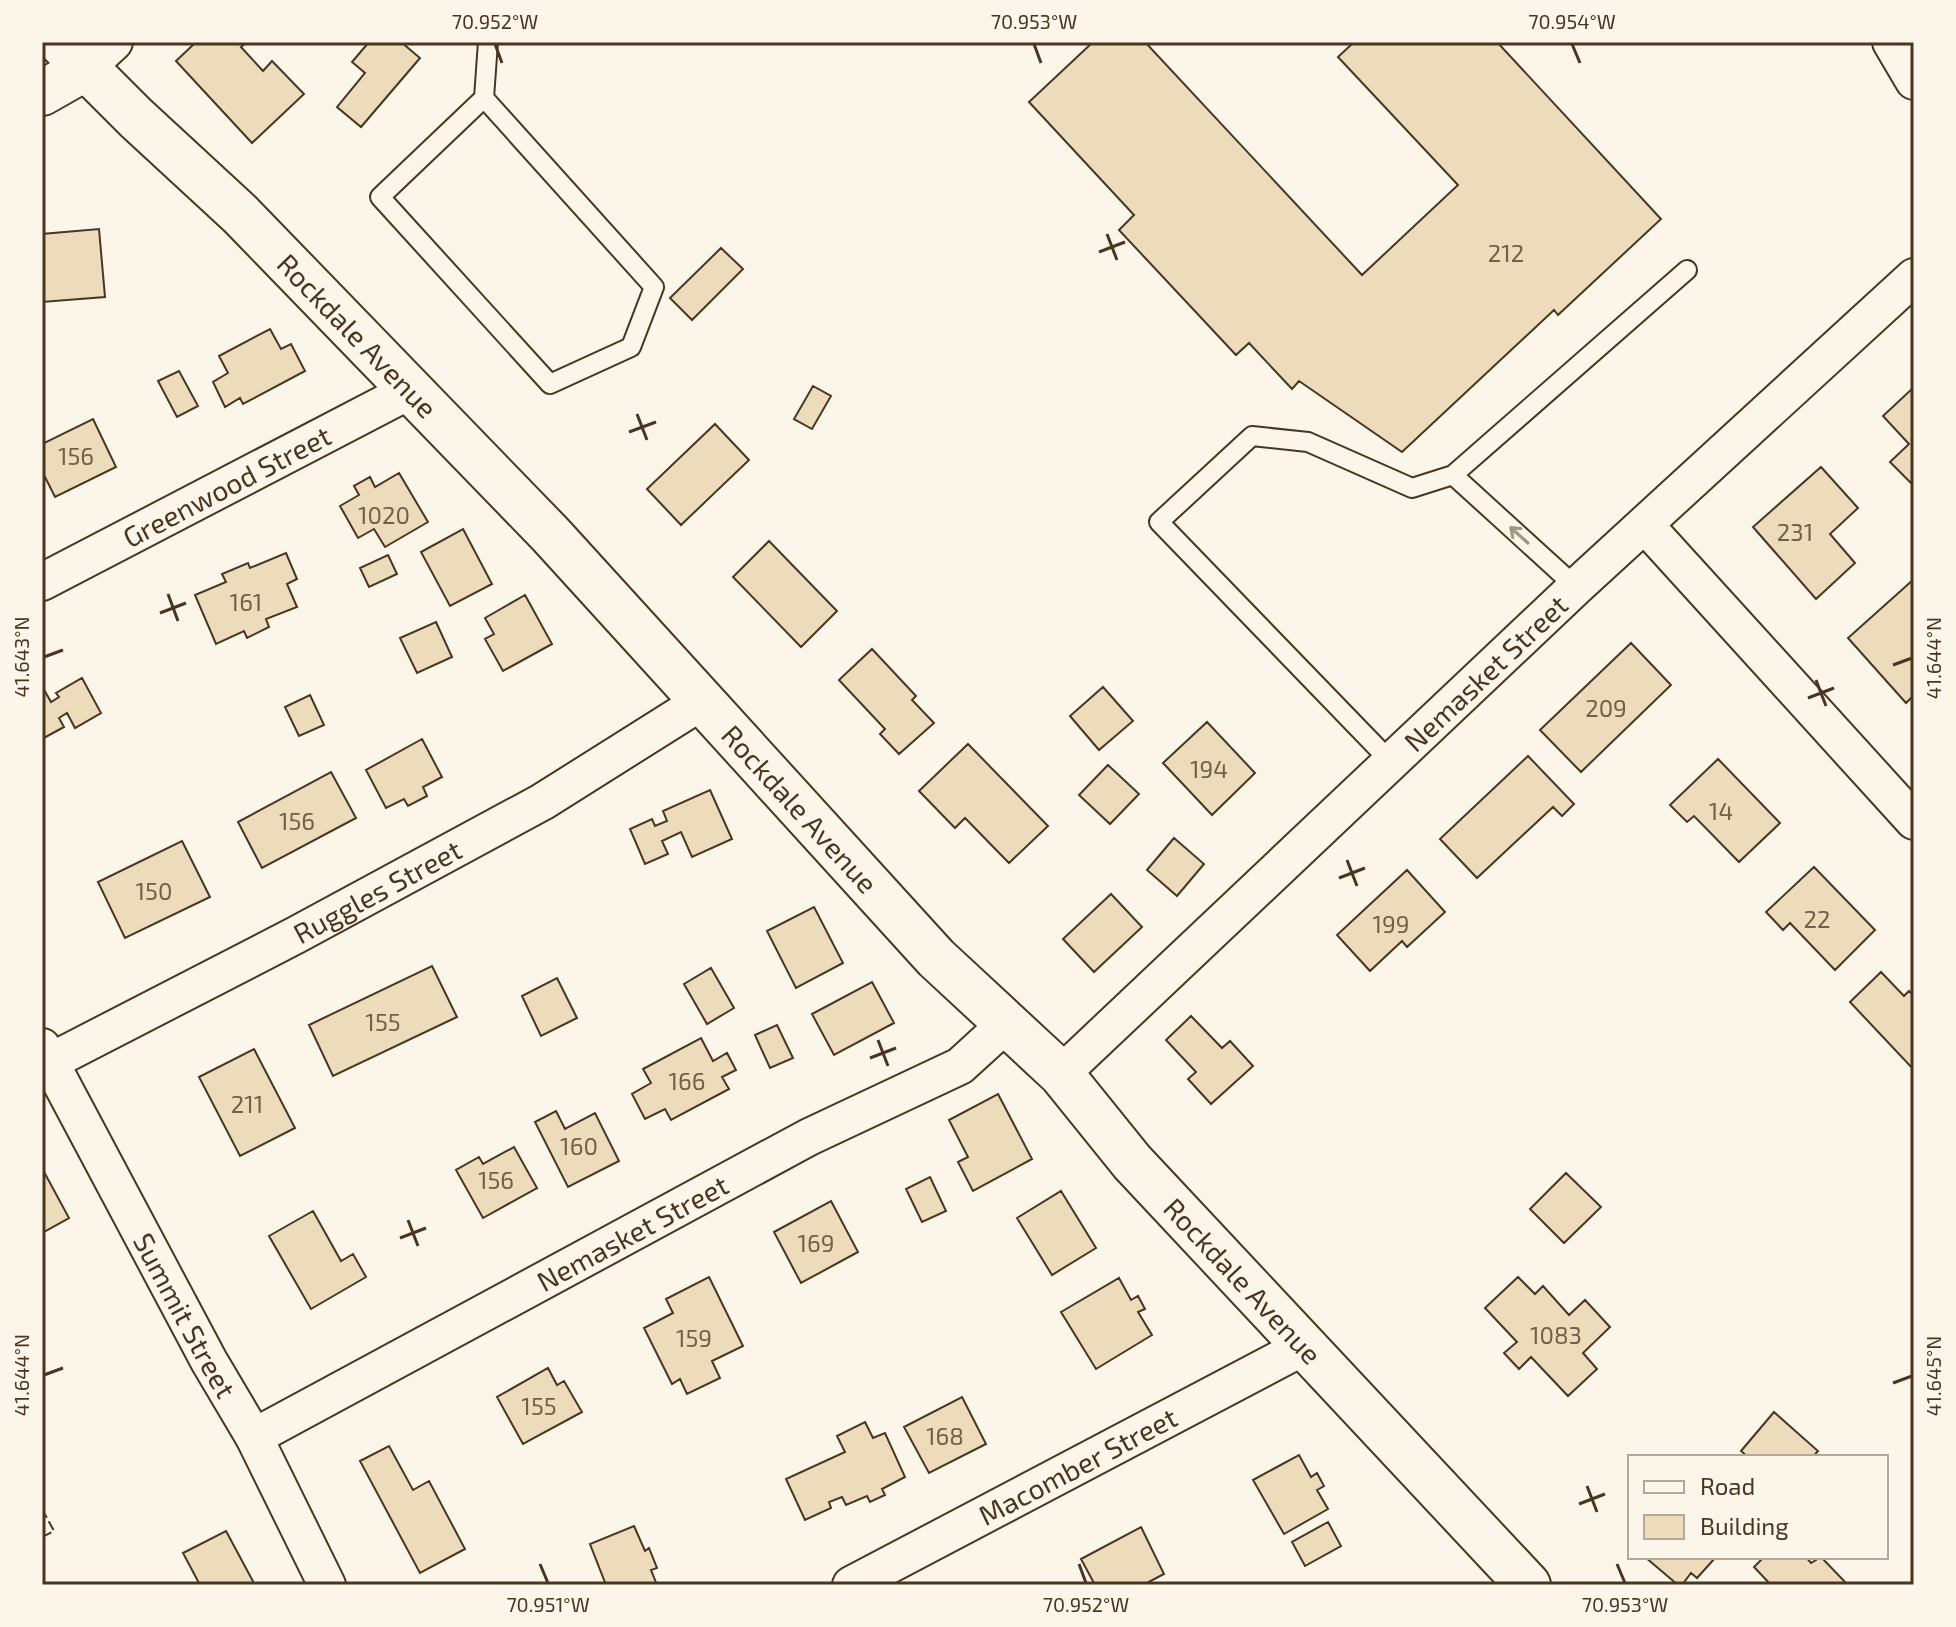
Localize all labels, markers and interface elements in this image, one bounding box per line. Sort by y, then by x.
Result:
text: 70.952°W [452,9,538,33]
text: 70.953°W [991,9,1077,33]
text: 70.954°W [1528,9,1616,33]
house number: 212 [1488,238,1524,267]
street label: Rockdale Avenue [271,246,445,424]
street label: Greenwood Street [117,418,336,554]
house number: 156 [58,441,94,470]
house number: 1020 [358,500,410,529]
house number: 231 [1777,517,1813,546]
one-way arrow [1509,526,1529,544]
house number: 161 [230,587,262,616]
street label: Nemasket Street [1396,587,1574,758]
text: 41.643°N [9,616,33,698]
text: 41.644°N [1921,617,1945,699]
house number: 209 [1585,693,1627,722]
street label: Rockdale Avenue [715,718,885,900]
house number: 194 [1190,754,1228,783]
house number: 14 [1709,796,1733,825]
house number: 156 [279,806,315,835]
street label: Ruggles Street [287,832,467,950]
house number: 150 [136,876,172,905]
house number: 22 [1804,904,1830,933]
house number: 199 [1372,909,1410,938]
house number: 155 [365,1007,401,1036]
house number: 166 [668,1066,706,1095]
house number: 211 [231,1089,263,1118]
house number: 160 [560,1131,598,1160]
house number: 156 [478,1165,514,1194]
street label: Nemasket Street [531,1167,734,1298]
street label: Rockdale Avenue [1157,1191,1329,1371]
street label: Summit Street [127,1227,244,1404]
house number: 169 [797,1228,835,1257]
house number: 1083 [1530,1320,1582,1349]
house number: 159 [676,1323,712,1352]
text: 41.644°N [9,1334,33,1416]
text: 41.645°N [1921,1336,1945,1416]
house number: 155 [521,1391,557,1420]
street label: Macomber Street [972,1400,1183,1532]
house number: 168 [926,1421,964,1450]
legend [1628,1455,1888,1559]
text: Road [1700,1471,1755,1500]
text: Building [1700,1511,1789,1540]
text: 70.951°W [506,1592,590,1616]
text: 70.952°W [1043,1592,1129,1616]
text: 70.953°W [1582,1592,1668,1616]

